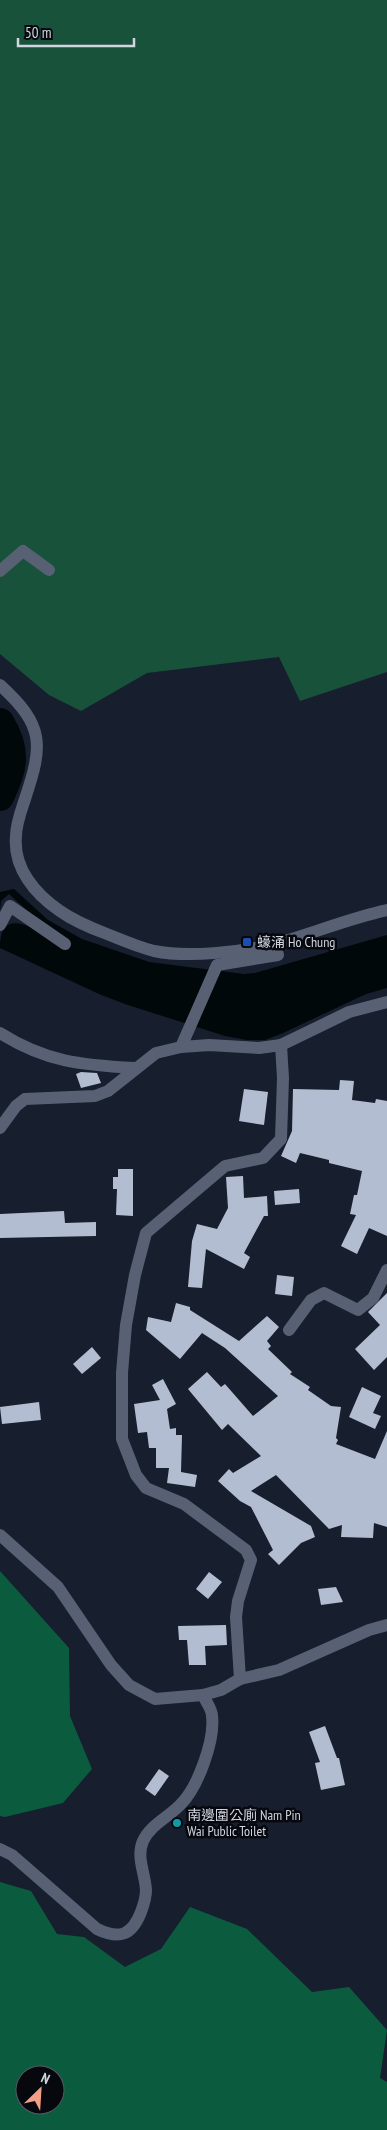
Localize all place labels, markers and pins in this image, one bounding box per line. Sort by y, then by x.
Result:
place label: 蠔涌 Ho Chung [257,933,335,951]
marker: 蠔涌 Ho Chung [241,936,253,948]
place label: 南邊圍公廁 Nam Pin Wai Public Toilet [187,1806,301,1840]
marker: 南邊圍公廁 Nam Pin Wai Public Toilet [171,1817,183,1829]

